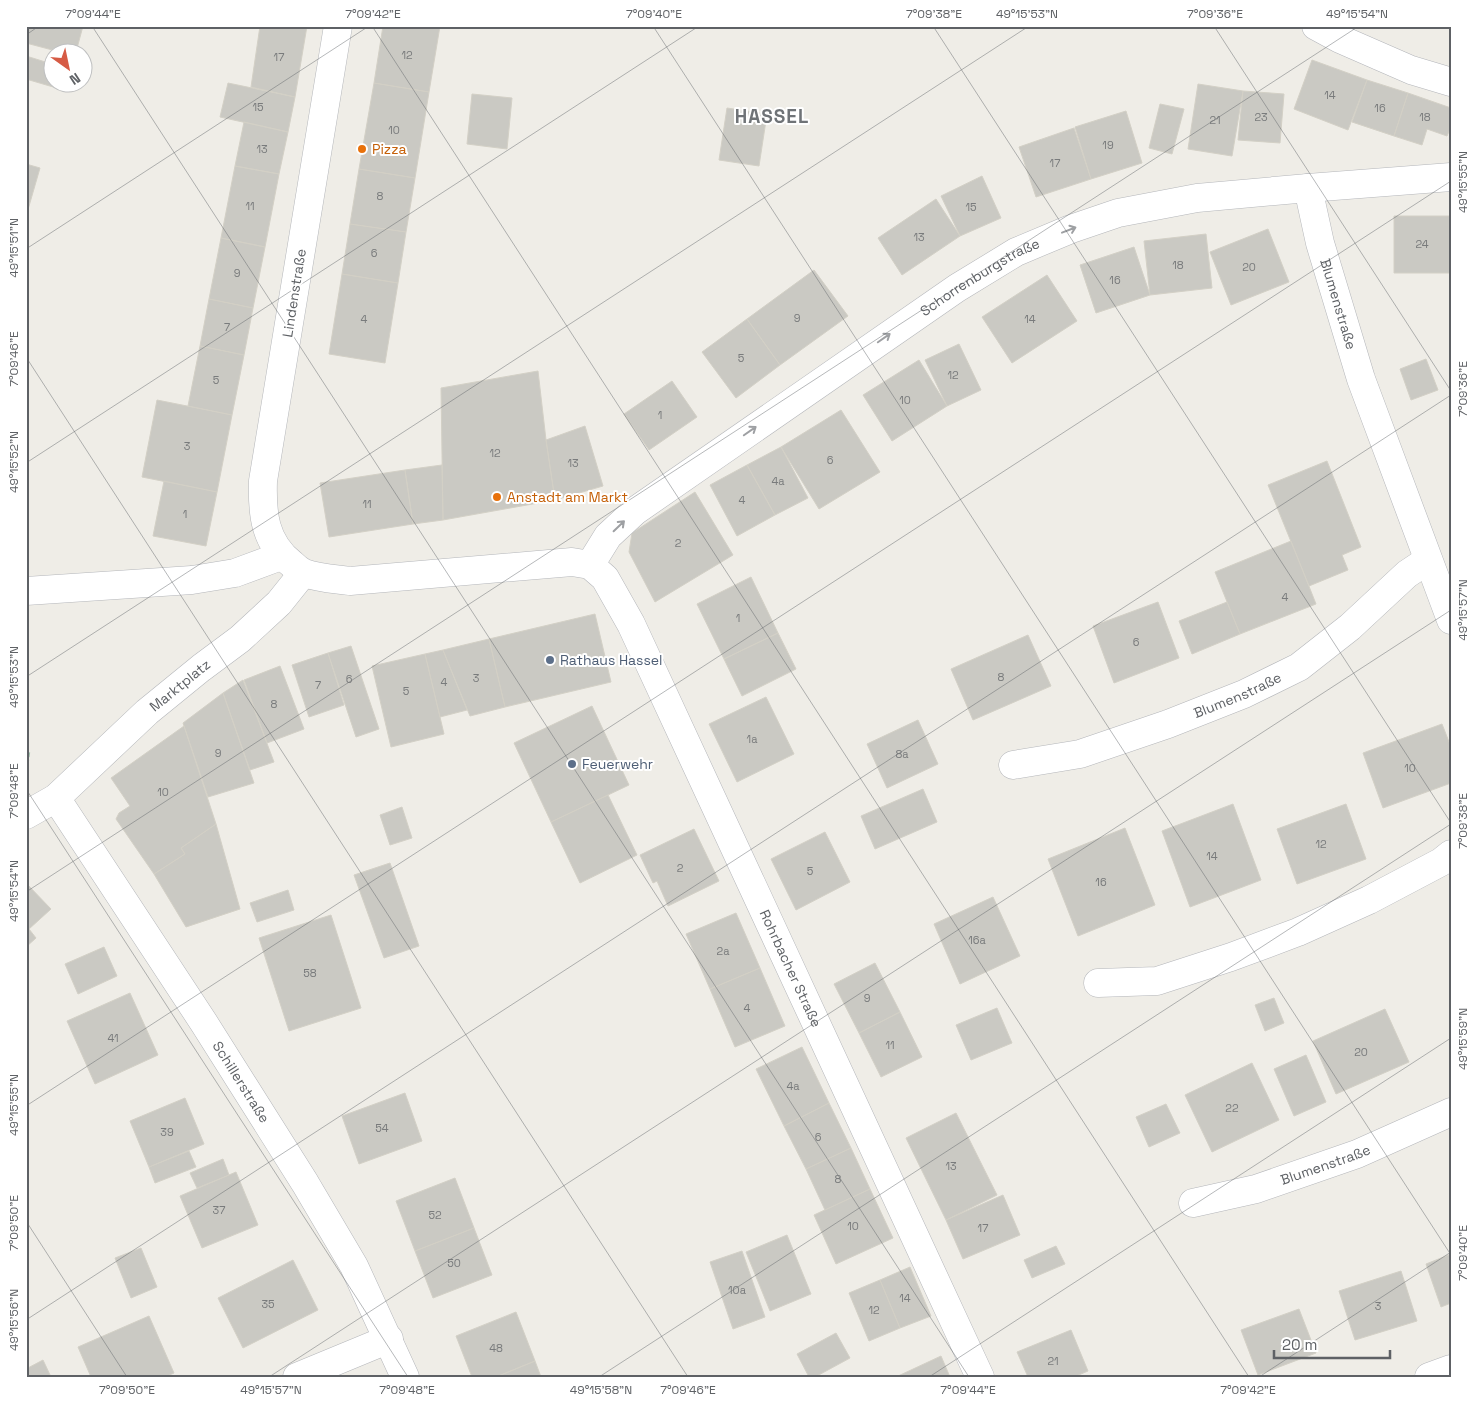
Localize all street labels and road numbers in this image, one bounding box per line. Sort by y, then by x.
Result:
street label: Schorrenburgstraße [916,234,1042,320]
street label: Lindenstraße [278,247,310,339]
street label: Blumenstraße [1316,256,1361,352]
street label: Marktplatz [146,655,214,715]
street label: Blumenstraße [1191,668,1284,722]
street label: Rohrbacher Straße [756,907,826,1030]
street label: Schillerstraße [209,1038,274,1126]
street label: Blumenstraße [1278,1140,1373,1189]

